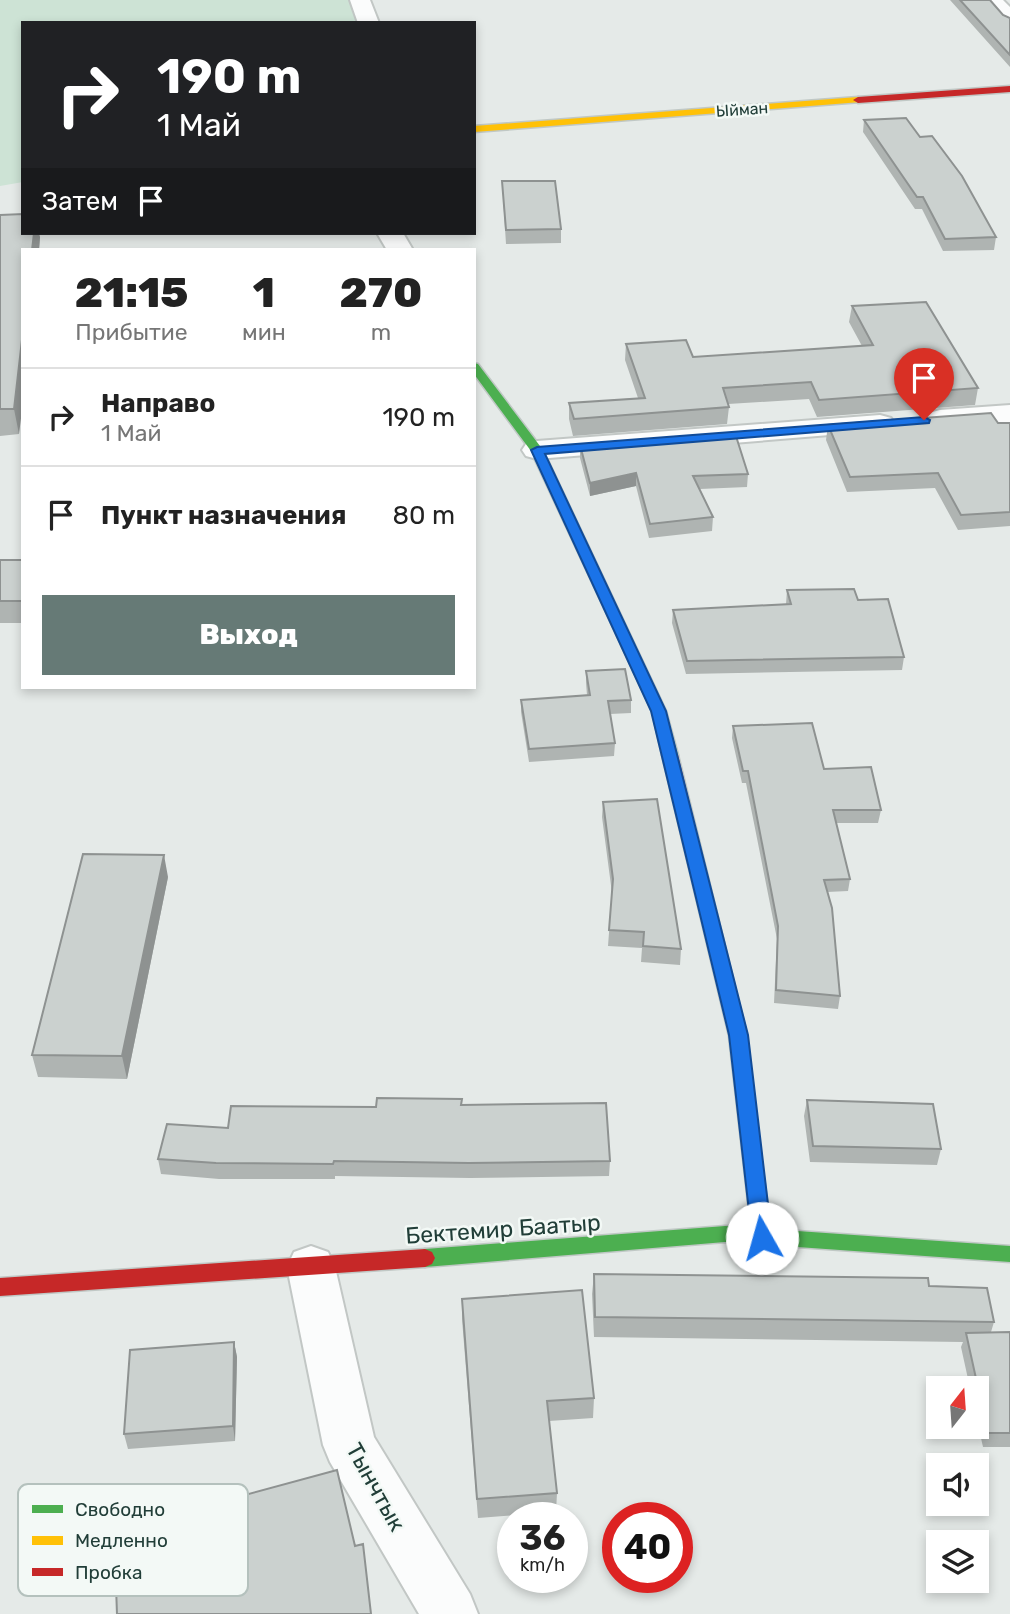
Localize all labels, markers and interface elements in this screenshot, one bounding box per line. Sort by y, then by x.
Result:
text: 190 m [157,47,301,105]
icon: right [42,49,133,140]
street label: Ыйман [715,98,769,121]
text: 1 Май [157,106,241,144]
icon: arrive [132,182,170,220]
text: Затем [42,186,118,217]
text: 21:15 [75,268,188,318]
text: 1 [253,268,275,318]
text: 270 [339,268,422,318]
text: Прибытие [75,318,188,346]
text: мин [242,318,286,346]
text: m [371,318,391,346]
pin [894,348,954,420]
icon: arrive [905,359,943,397]
text: Направо [101,388,215,419]
icon: right [42,398,80,436]
text: 190 m [382,402,455,433]
text: 1 Май [101,419,161,447]
icon: arrive [42,496,80,534]
text: Пункт назначения [101,500,346,531]
text: 80 m [392,500,455,531]
button: Выход [42,595,455,675]
position arrow [725,1201,799,1275]
street label: Бектемир Баатыр [405,1208,601,1250]
north arrow [926,1376,989,1438]
map controls [926,1376,989,1593]
street label: Тынчтык [340,1438,412,1536]
button: sound [926,1453,989,1516]
legend [18,1484,248,1596]
text: Свободно [75,1498,165,1521]
speed limit sign: 40 [602,1502,693,1593]
text: 36 [520,1517,565,1559]
text: Медленно [75,1529,168,1552]
button: layers [926,1530,989,1593]
text: km/h [520,1554,565,1576]
text: Пробка [75,1561,143,1584]

